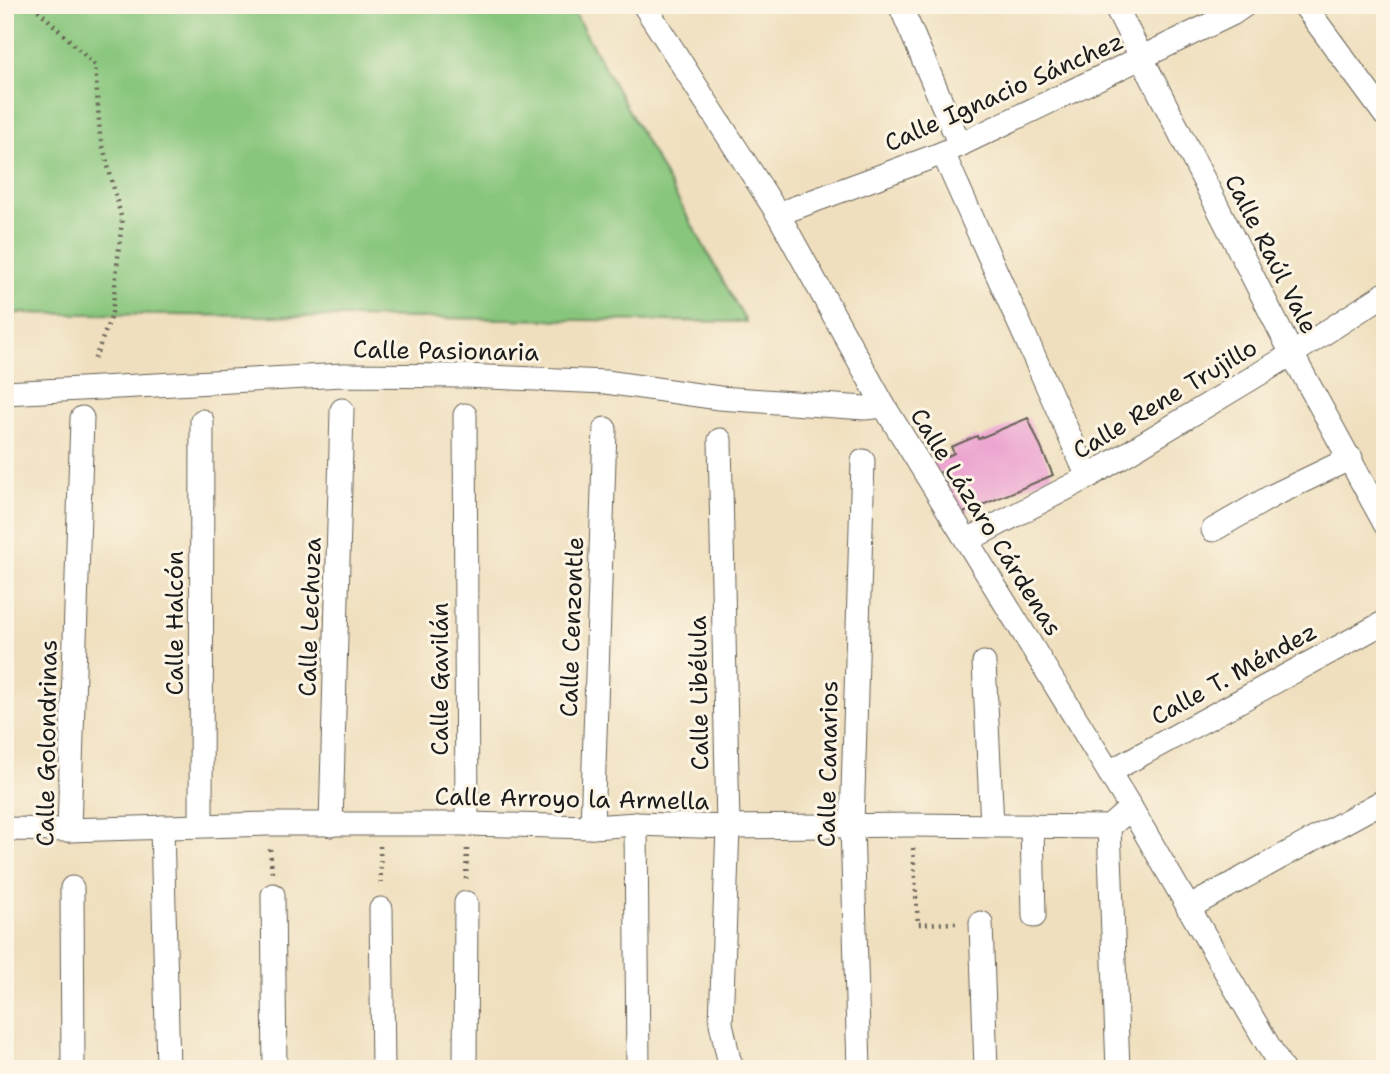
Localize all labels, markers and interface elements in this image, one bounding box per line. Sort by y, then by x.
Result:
street label: Calle Ignacio Sánchez [879,25,1129,159]
street label: Calle Raúl Vale [1217,169,1325,339]
street label: Calle Rene Trujillo [1067,331,1263,467]
street label: Calle Pasionaria [353,333,539,369]
street label: Calle Lázaro Cárdenas [903,402,1069,642]
street label: Calle Cenzontle [553,536,591,718]
street label: Calle Lechuza [291,537,329,697]
street label: Calle Halcón [159,550,191,696]
street label: Calle Gavilán [424,602,456,756]
street label: Calle Libélula [682,615,716,771]
street label: Calle T. Méndez [1145,615,1323,733]
street label: Calle Golondrinas [29,639,65,847]
street label: Calle Canarios [811,680,845,848]
street label: Calle Arroyo la Armella [434,781,710,817]

